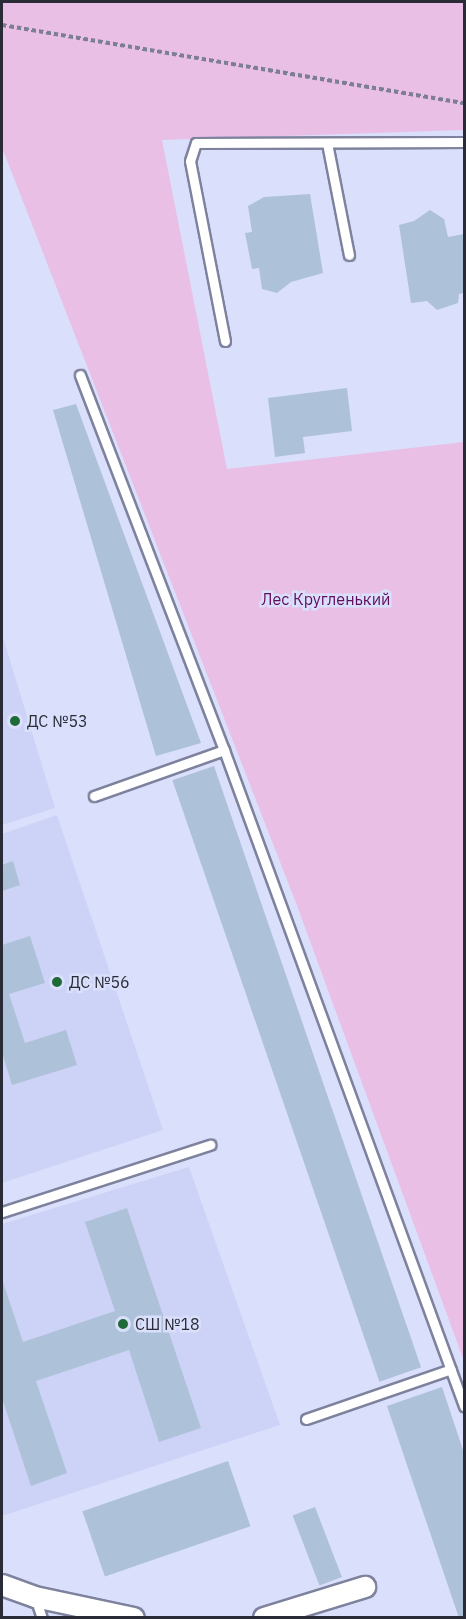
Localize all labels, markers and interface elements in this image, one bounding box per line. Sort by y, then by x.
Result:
park label: Лес Кругленький [262,589,390,609]
place label: ДС №53 [27,711,88,731]
marker: ДС №53 [8,714,22,728]
place label: ДС №56 [69,972,130,992]
marker: ДС №56 [50,975,64,989]
place label: СШ №18 [135,1314,200,1334]
marker: СШ №18 [116,1317,130,1331]

